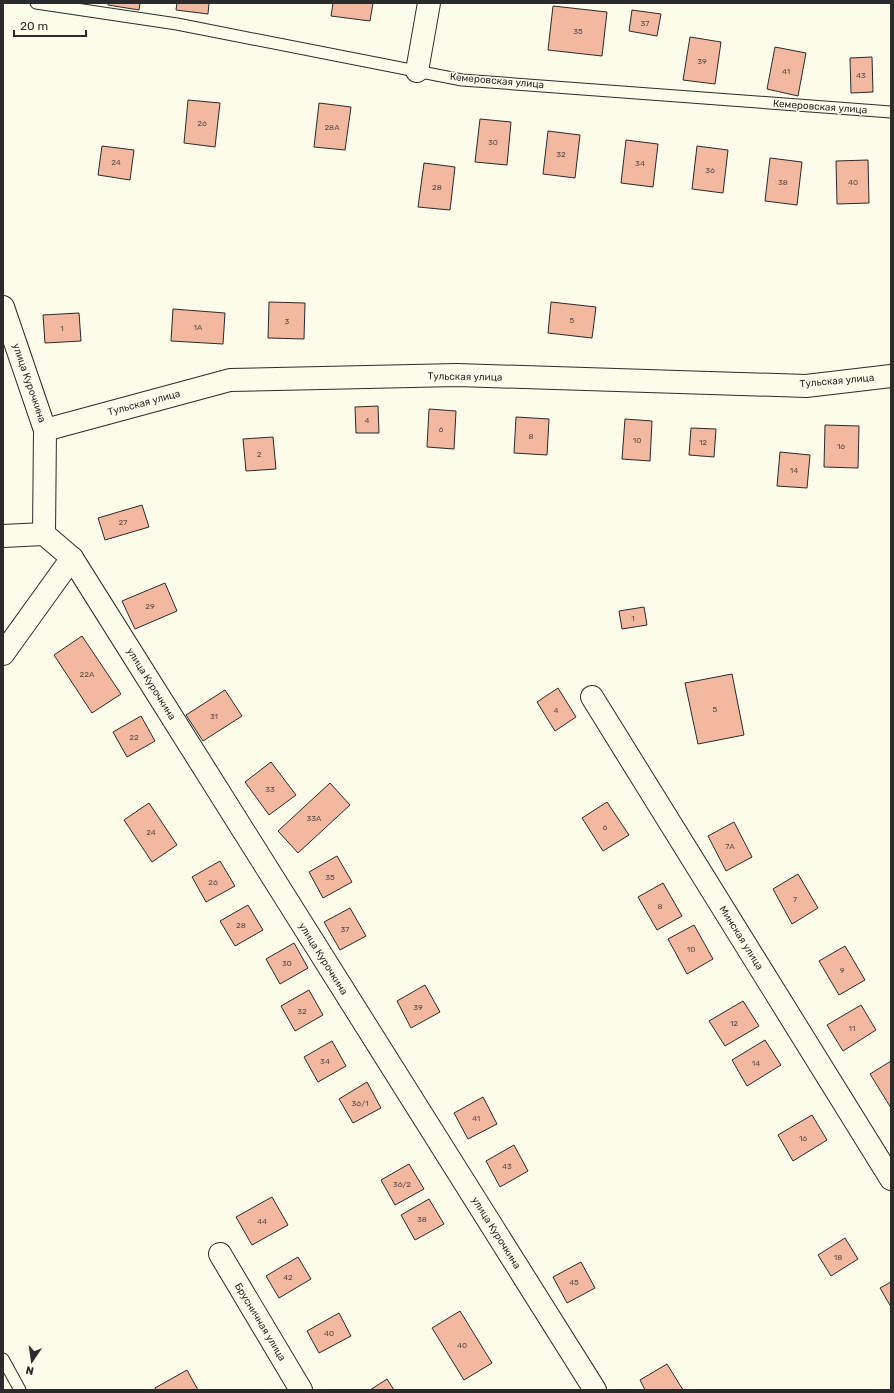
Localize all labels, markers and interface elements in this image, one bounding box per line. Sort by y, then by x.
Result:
scale bar [14,12,86,38]
text: 20 m [20,19,48,33]
house number: 37 [641,19,649,28]
house number: 35 [573,27,583,36]
house number: 39 [697,57,707,66]
house number: 41 [782,67,790,76]
street label: Кемеровская улица [449,71,545,91]
house number: 43 [856,71,866,80]
street label: Кемеровская улица [772,98,868,116]
house number: 26 [197,119,207,128]
house number: 28А [324,123,340,132]
house number: 30 [488,138,498,147]
house number: 32 [556,150,566,159]
house number: 24 [111,158,121,167]
house number: 34 [635,159,645,168]
house number: 36 [705,166,715,175]
house number: 38 [778,178,788,187]
house number: 40 [848,178,858,187]
house number: 28 [432,183,442,192]
house number: 5 [570,316,575,325]
house number: 3 [285,317,290,326]
house number: 1А [194,323,203,332]
house number: 1 [60,324,64,333]
street label: улица Курочкина [10,342,48,424]
street label: Тульская улица [427,370,503,384]
street label: Тульская улица [799,372,875,390]
street label: Тульская улица [106,388,182,418]
house number: 4 [365,416,370,425]
house number: 6 [439,425,444,434]
house number: 8 [528,432,534,441]
house number: 10 [633,436,641,445]
house number: 12 [699,438,707,447]
house number: 16 [837,442,845,451]
house number: 2 [257,450,262,459]
house number: 14 [790,466,798,475]
house number: 27 [119,518,127,527]
house number: 29 [145,602,155,611]
house number: 1 [631,614,635,623]
street label: улица Курочкина [124,646,178,722]
house number: 22А [80,670,95,679]
house number: 5 [713,705,718,714]
house number: 4 [554,706,559,715]
house number: 31 [210,712,218,721]
house number: 22 [129,733,139,742]
house number: 33 [265,785,275,794]
house number: 33А [307,814,322,823]
house number: 6 [603,823,608,832]
house number: 24 [146,828,156,837]
house number: 7А [725,842,735,851]
house number: 35 [325,873,335,882]
house number: 26 [208,878,218,887]
house number: 7 [793,895,797,904]
house number: 8 [657,902,663,911]
street label: Минская улица [717,904,765,972]
house number: 28 [236,921,246,930]
street label: улица Курочкина [296,921,350,997]
house number: 37 [341,925,349,934]
house number: 10 [687,945,695,954]
house number: 30 [282,959,292,968]
house number: 9 [840,966,845,975]
house number: 39 [413,1003,423,1012]
house number: 32 [297,1007,307,1016]
house number: 12 [730,1019,738,1028]
house number: 11 [849,1024,855,1033]
house number: 34 [320,1057,330,1066]
house number: 14 [752,1059,760,1068]
house number: 36/1 [352,1099,368,1108]
house number: 41 [472,1114,480,1123]
house number: 16 [799,1134,807,1143]
house number: 43 [502,1162,512,1171]
house number: 36/2 [393,1180,411,1189]
street label: улица Курочкина [469,1195,523,1271]
house number: 38 [417,1215,427,1224]
house number: 44 [257,1217,267,1226]
house number: 18 [834,1253,842,1262]
house number: 42 [283,1273,293,1282]
house number: 45 [569,1278,579,1287]
street label: Брусничная улица [232,1281,288,1363]
house number: 40 [324,1329,334,1338]
north arrow [12,1341,52,1381]
house number: 40 [457,1341,467,1350]
text: N [24,1363,35,1377]

